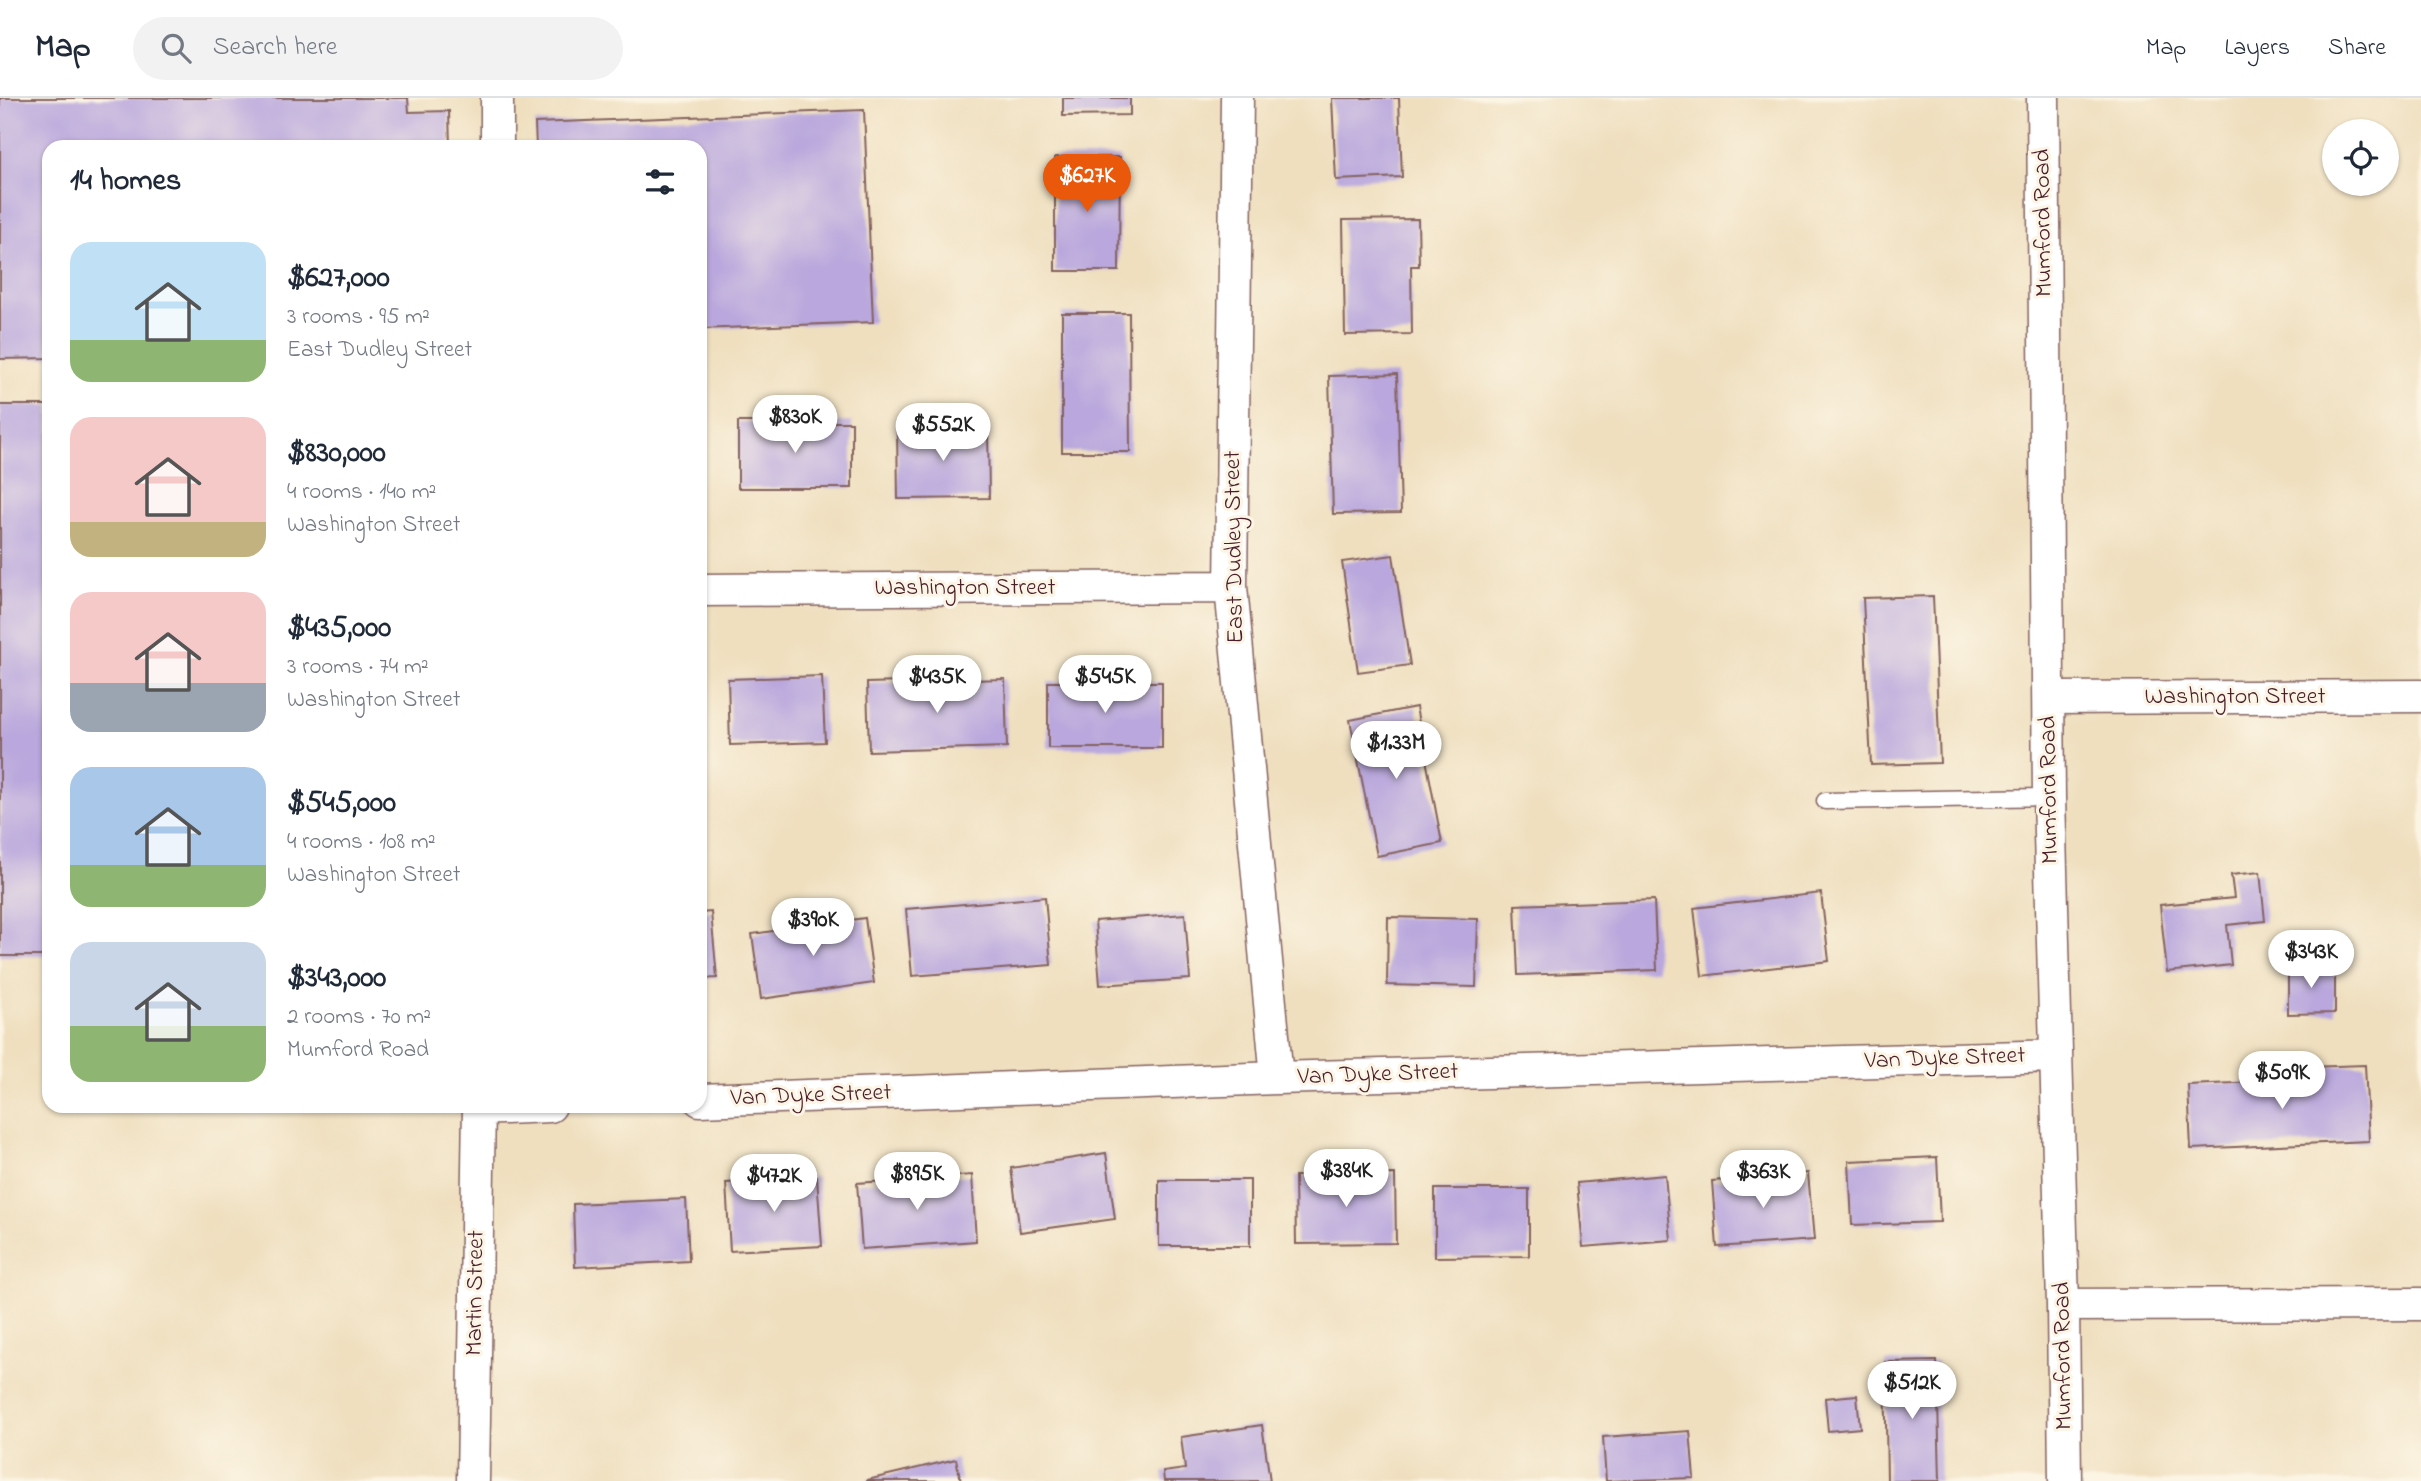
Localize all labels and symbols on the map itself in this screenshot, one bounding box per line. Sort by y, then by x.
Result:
street label: Mumford Road [2025,148,2063,297]
pin: $627K [1038,155,1136,214]
pin: $830K [746,396,844,455]
pin: $552K [894,404,992,463]
street label: East Dudley Street [1216,450,1255,644]
street label: Washington Street [875,571,1055,606]
pin: $435K [888,656,986,715]
pin: $545K [1056,656,1154,715]
street label: Washington Street [2145,680,2325,715]
street label: Mumford Road [2031,715,2069,864]
pin: $1.33M [1339,722,1453,781]
pin: $390K [764,898,862,958]
pin: $343K [2262,930,2360,990]
street label: Van Dyke Street [1863,1039,2026,1080]
pin: $509K [2233,1052,2331,1111]
street label: Van Dyke Street [1296,1055,1459,1096]
street label: Van Dyke Street [729,1076,892,1117]
pin: $384K [1297,1150,1395,1209]
pin: $363K [1714,1150,1812,1210]
pin: $895K [868,1152,966,1212]
pin: $472K [725,1154,823,1214]
street label: Martin Street [457,1230,495,1356]
street label: Mumford Road [2045,1281,2083,1430]
pin: $512K [1863,1362,1961,1421]

